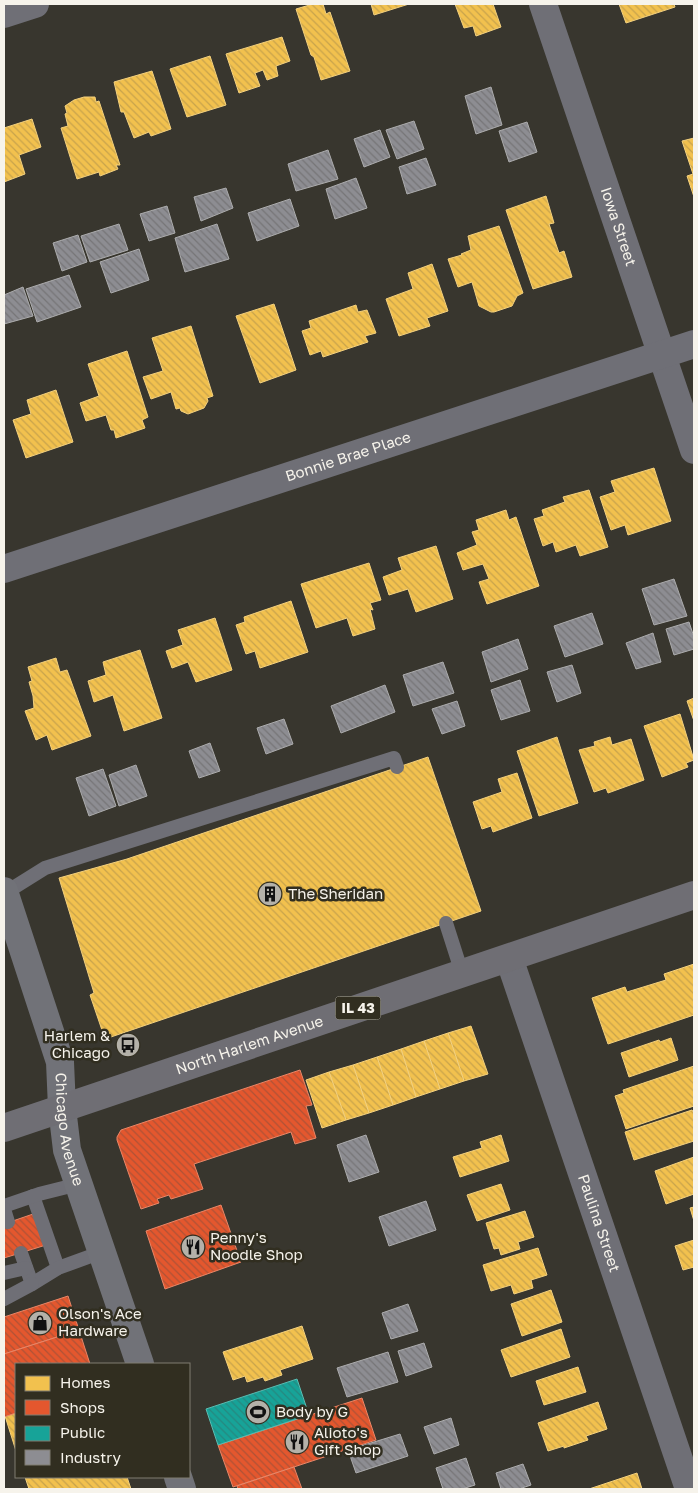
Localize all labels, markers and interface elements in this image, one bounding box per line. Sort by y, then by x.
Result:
street label: Iowa Street [598,184,641,268]
street label: Bonnie Brae Place [283,427,413,485]
building icon: The Sheridan [257,881,283,907]
place label: The Sheridan [288,884,383,902]
road number: IL 43 [336,996,380,1020]
street label: North Harlem Avenue [173,1011,326,1077]
place label: Harlem & Chicago [44,1026,110,1061]
bus stop icon: Harlem & Chicago [115,1032,141,1058]
street label: Chicago Avenue [52,1072,89,1188]
street label: Paulina Street [575,1172,625,1274]
place label: Penny's Noodle Shop [210,1228,303,1263]
restaurant icon: Penny's Noodle Shop [180,1234,206,1260]
place label: Olson's Ace Hardware [58,1304,142,1339]
shop icon: Olson's Ace Hardware [27,1310,53,1336]
legend [15,1363,190,1478]
text: Homes [60,1373,110,1391]
text: Shops [60,1398,105,1416]
sports icon: Body by G [245,1399,271,1425]
place label: Body by G [276,1402,348,1420]
text: Public [60,1423,105,1441]
place label: Alioto's Gift Shop [314,1423,381,1458]
restaurant icon: Alioto's Gift Shop [284,1429,310,1455]
text: Industry [60,1448,121,1466]

